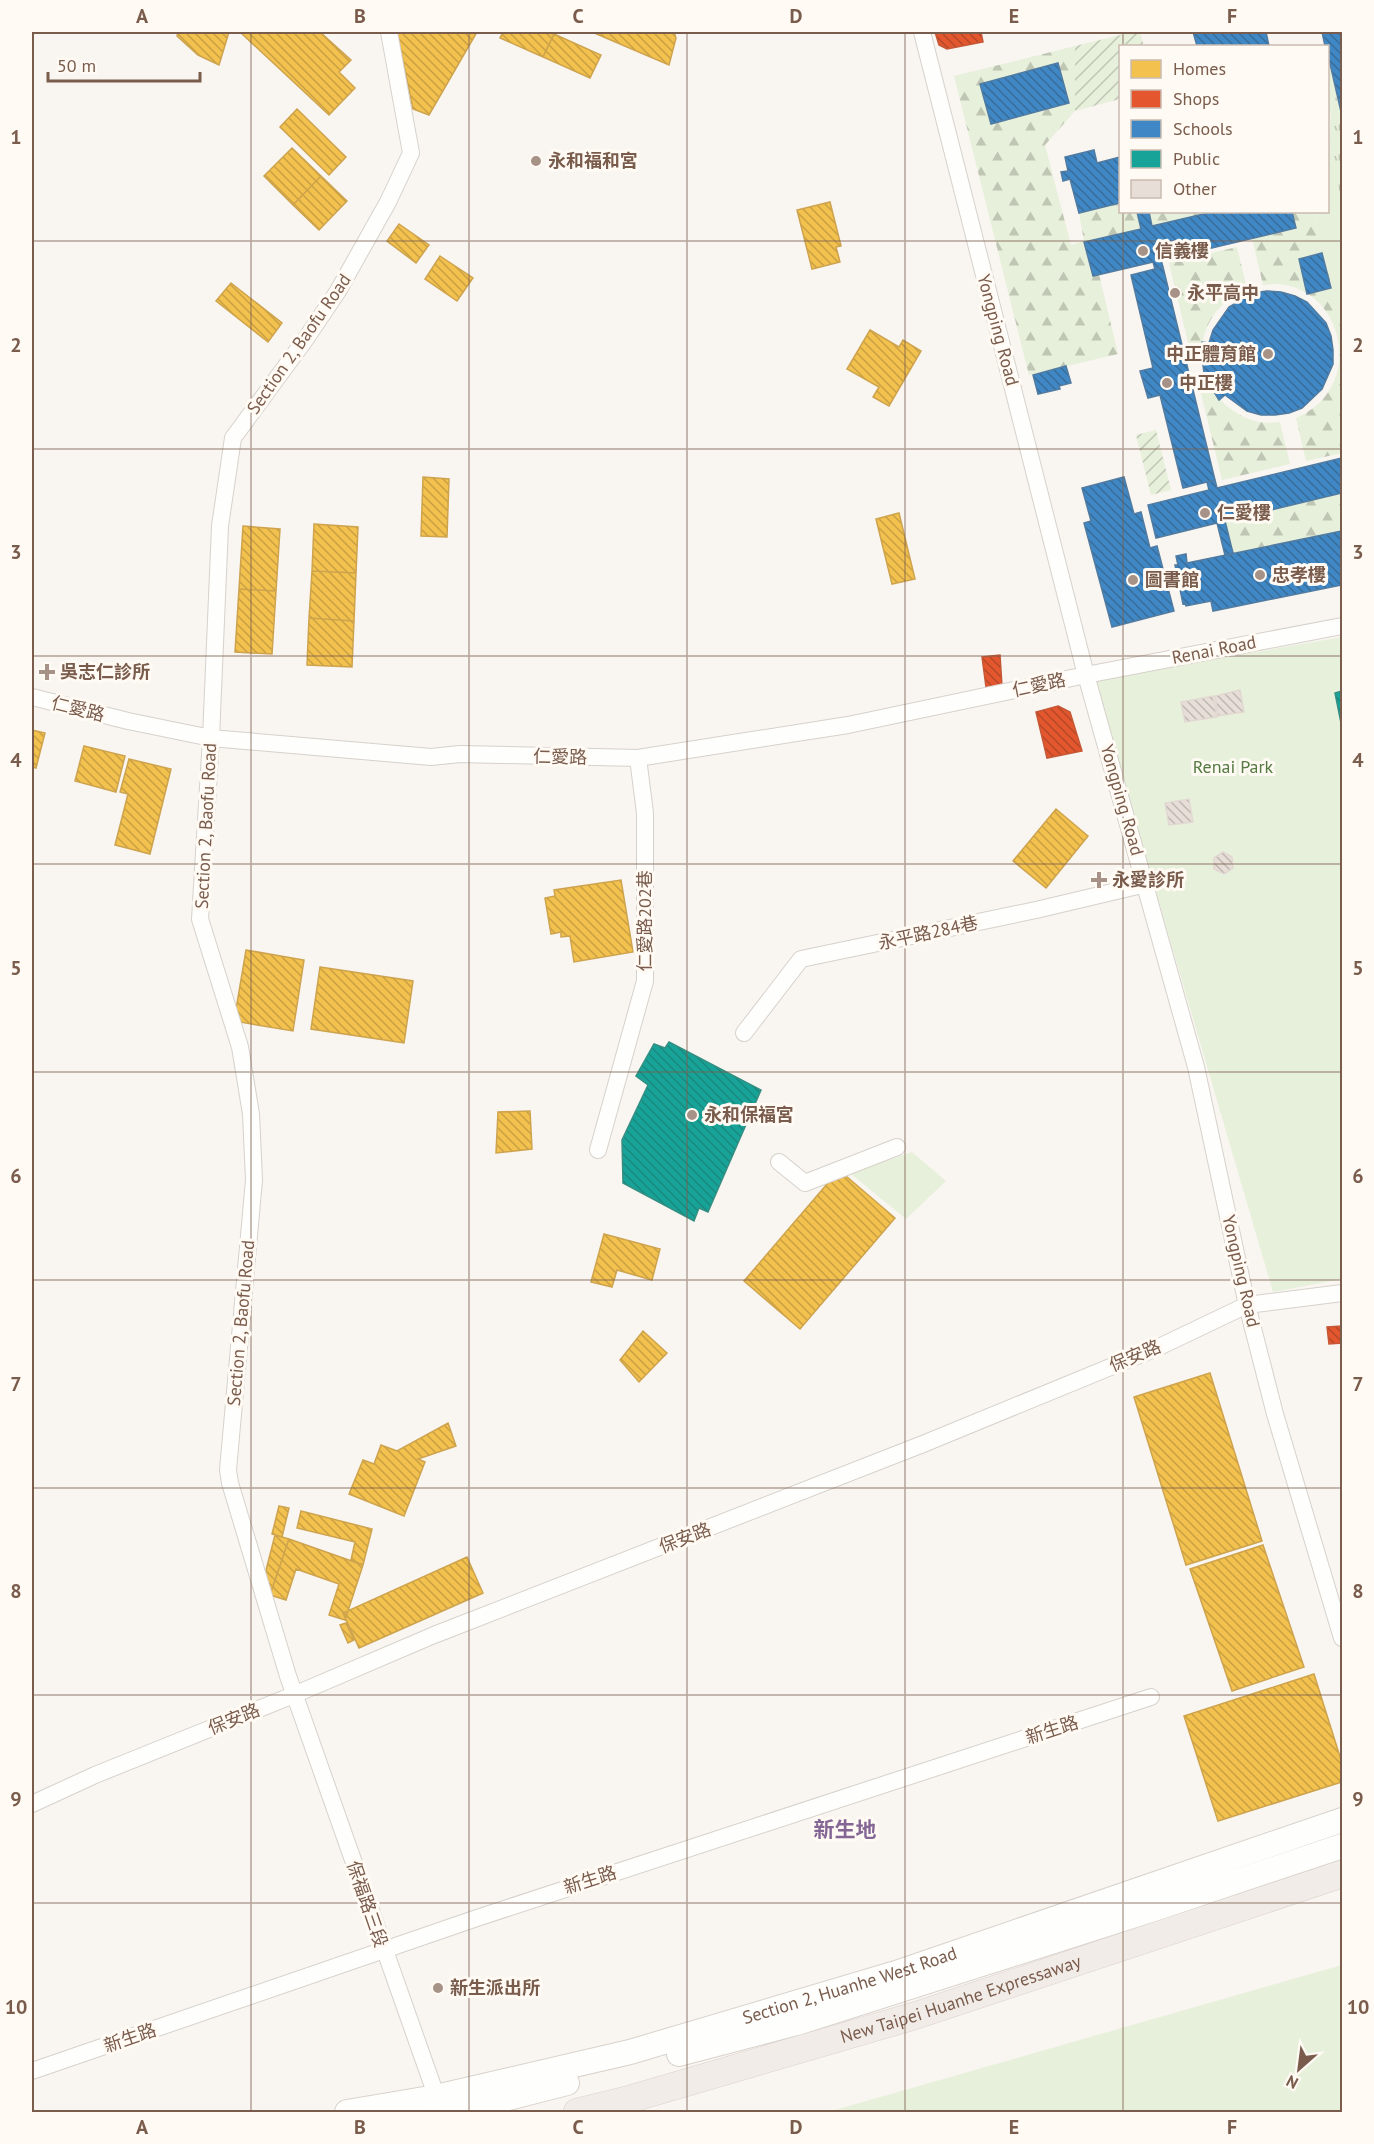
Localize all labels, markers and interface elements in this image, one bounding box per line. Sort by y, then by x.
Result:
text: A [136,3,149,29]
text: B [354,3,366,29]
text: C [572,3,584,29]
text: D [790,3,803,29]
text: E [1009,3,1019,29]
text: F [1227,3,1237,29]
scale bar [48,45,200,83]
legend [1119,45,1329,213]
text: 50 m [57,54,96,77]
text: Homes [1173,57,1226,80]
text: Shops [1173,87,1219,110]
text: Schools [1173,117,1233,140]
text: 1 [10,124,22,150]
text: 1 [1352,124,1364,150]
text: Public [1173,147,1220,170]
place label: 永和福和宮 [548,149,638,172]
marker: 永和福和宮 [529,154,543,168]
text: Other [1173,177,1217,200]
place label: 信義樓 [1155,239,1209,262]
marker: 信義樓 [1136,244,1150,258]
street label: Section 2, Baofu Road [241,269,356,418]
street label: Yongping Road [973,272,1024,388]
place label: 永平高中 [1187,281,1259,304]
marker: 永平高中 [1168,286,1182,300]
text: 2 [10,332,22,358]
text: 2 [1352,332,1364,358]
place label: 中正體育館 [1166,342,1256,365]
marker: 中正體育館 [1261,347,1275,361]
place label: 中正樓 [1179,371,1233,394]
marker: 中正樓 [1160,376,1174,390]
place label: 仁愛樓 [1217,501,1271,524]
marker: 仁愛樓 [1198,506,1212,520]
text: 3 [10,539,22,565]
text: 3 [1352,539,1364,565]
place label: 忠孝樓 [1272,563,1326,586]
place label: 圖書館 [1145,568,1199,591]
marker: 忠孝樓 [1253,568,1267,582]
marker: 圖書館 [1126,573,1140,587]
street label: Renai Road [1170,630,1258,669]
place label: 吳志仁診所 [60,660,150,683]
marker: 吳志仁診所 [38,663,56,681]
street label: 仁愛路 [1010,668,1068,701]
street label: 仁愛路 [49,691,107,726]
street label: Section 2, Baofu Road [190,742,221,910]
street label: Yongping Road [1096,742,1149,858]
street label: 仁愛路 [533,745,587,768]
text: 4 [10,747,22,773]
text: 4 [1352,747,1364,773]
park label: Renai Park [1193,755,1274,778]
place label: 永愛診所 [1112,868,1184,891]
street label: 仁愛路202巷 [633,870,656,972]
marker: 永愛診所 [1090,871,1108,889]
street label: 永平路284巷 [876,911,980,954]
text: 5 [10,955,22,981]
text: 5 [1352,955,1364,981]
place label: 永和保福宮 [704,1103,794,1126]
marker: 永和保福宮 [685,1108,699,1122]
text: 6 [10,1163,22,1189]
text: 6 [1352,1163,1364,1189]
street label: Yongping Road [1217,1212,1266,1329]
street label: Section 2, Baofu Road [222,1239,259,1407]
street label: 保安路 [1105,1334,1164,1377]
text: 7 [10,1371,22,1397]
text: 7 [1352,1371,1364,1397]
street label: 保安路 [655,1517,714,1558]
text: 8 [10,1578,22,1604]
text: 8 [1352,1578,1364,1604]
street label: 保安路 [204,1698,263,1739]
street label: 新生路 [1023,1710,1081,1749]
text: 9 [10,1786,22,1812]
text: 9 [1352,1786,1364,1812]
district label: 新生地 [814,1816,877,1843]
street label: 保福路三段 [342,1858,393,1950]
street label: 新生路 [561,1860,619,1899]
street label: Section 2, Huanhe West Road [740,1941,960,2029]
street label: New Taipei Huanhe Expressaway [837,1949,1084,2048]
place label: 新生派出所 [450,1976,540,1999]
marker: 新生派出所 [431,1981,445,1995]
text: 10 [5,1994,27,2020]
text: 10 [1347,1994,1369,2020]
street label: 新生路 [101,2018,159,2057]
north arrow [1269,2039,1329,2099]
text: N [1283,2071,1301,2094]
text: A [136,2114,149,2140]
text: B [354,2114,366,2140]
text: C [572,2114,584,2140]
text: D [790,2114,803,2140]
text: E [1009,2114,1019,2140]
text: F [1227,2114,1237,2140]

